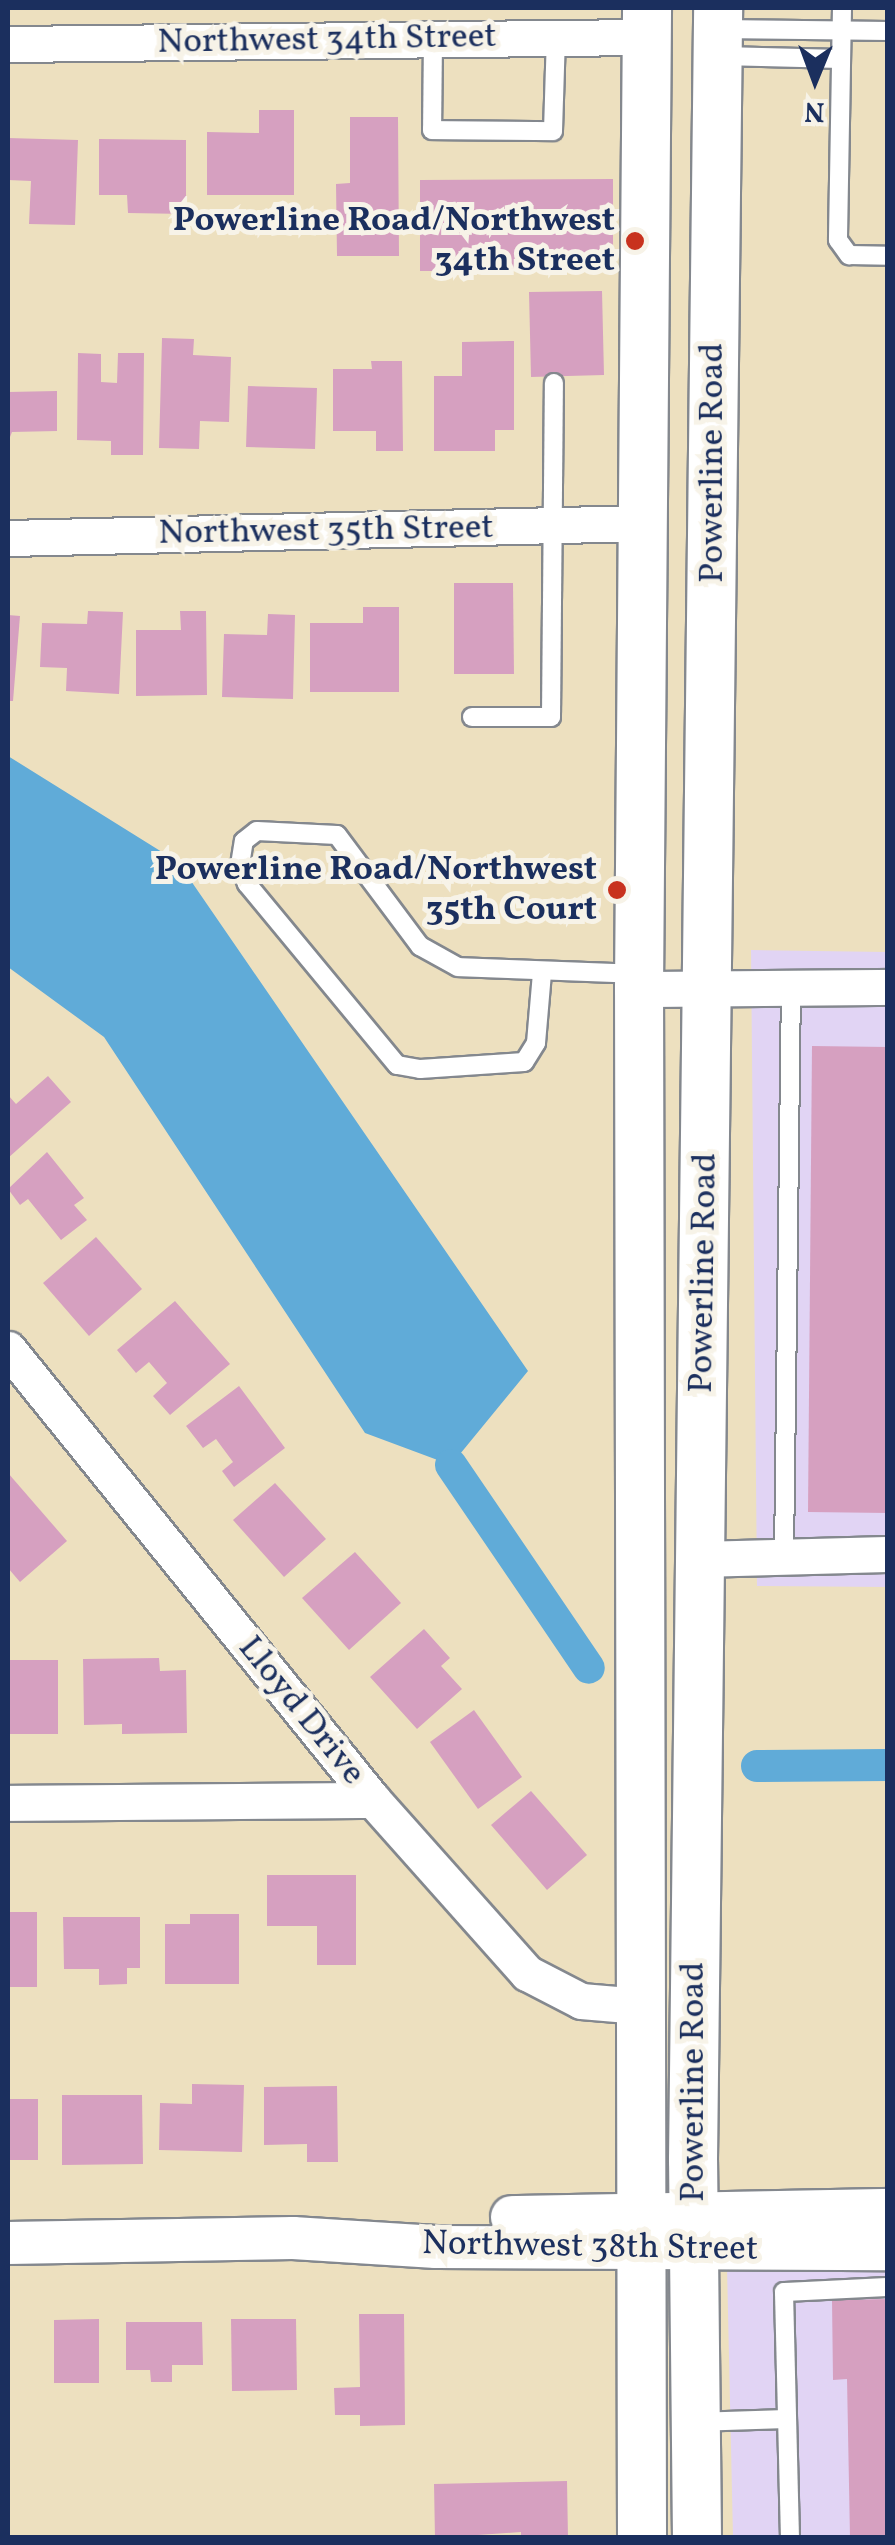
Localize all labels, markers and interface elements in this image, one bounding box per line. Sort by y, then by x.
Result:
street label: Northwest 34th Street [157,16,497,64]
north arrow [765,30,865,130]
text: N [804,91,825,130]
place label: Powerline Road/Northwest 34th Street [173,200,615,282]
marker: Powerline Road/Northwest 34th Street [624,230,646,252]
street label: Powerline Road [692,343,734,583]
street label: Northwest 35th Street [158,507,494,555]
place label: Powerline Road/Northwest 35th Court [155,849,597,931]
marker: Powerline Road/Northwest 35th Court [606,879,628,901]
street label: Powerline Road [681,1152,727,1394]
street label: Lloyd Drive [228,1628,374,1794]
street label: Powerline Road [673,1962,715,2202]
street label: Northwest 38th Street [422,2223,758,2271]

